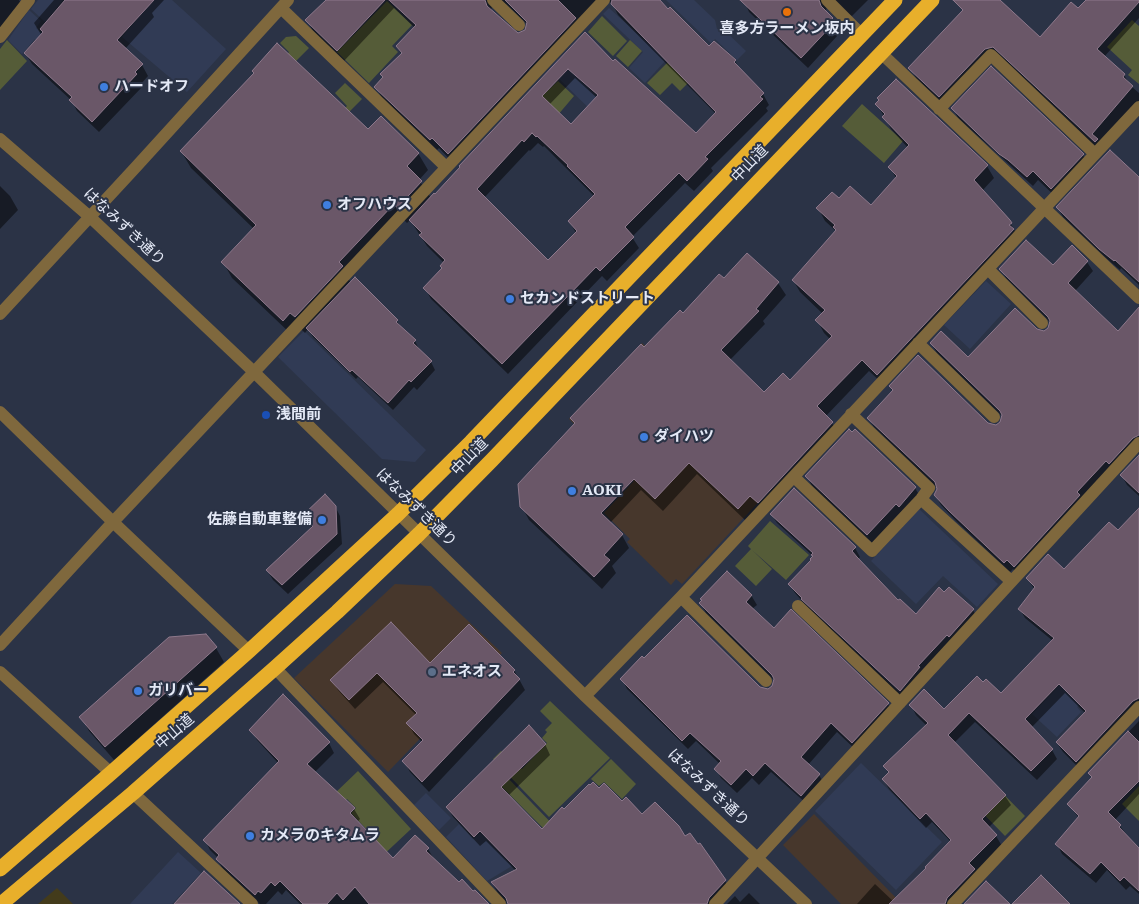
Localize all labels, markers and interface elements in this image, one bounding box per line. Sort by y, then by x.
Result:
marker: 喜多方ラーメン坂内 [781,6,793,18]
place label: 喜多方ラーメン坂内 [720,20,854,38]
place label: ハードオフ [114,78,189,96]
marker: ハードオフ [98,81,110,93]
street label: 中山道 [728,142,772,186]
street label: はなみずき通り [79,185,169,269]
place label: オフハウス [337,196,412,214]
marker: オフハウス [321,199,333,211]
place label: セカンドストリート [520,290,655,308]
marker: セカンドストリート [504,293,516,305]
place label: 浅間前 [276,406,321,424]
marker: 浅間前 [260,409,272,421]
place label: ダイハツ [654,428,714,446]
marker: ダイハツ [638,431,650,443]
street label: 中山道 [448,435,492,479]
street label: はなみずき通り [372,465,460,551]
place label: AOKI [582,482,622,500]
marker: AOKI [566,485,578,497]
place label: 佐藤自動車整備 [207,511,312,529]
marker: 佐藤自動車整備 [316,514,328,526]
place label: エネオス [442,663,502,681]
marker: エネオス [426,666,438,678]
place label: ガリバー [148,682,208,700]
marker: ガリバー [132,685,144,697]
street label: 中山道 [152,710,198,754]
street label: はなみずき通り [663,746,753,830]
place label: カメラのキタムラ [260,827,380,845]
marker: カメラのキタムラ [244,830,256,842]

